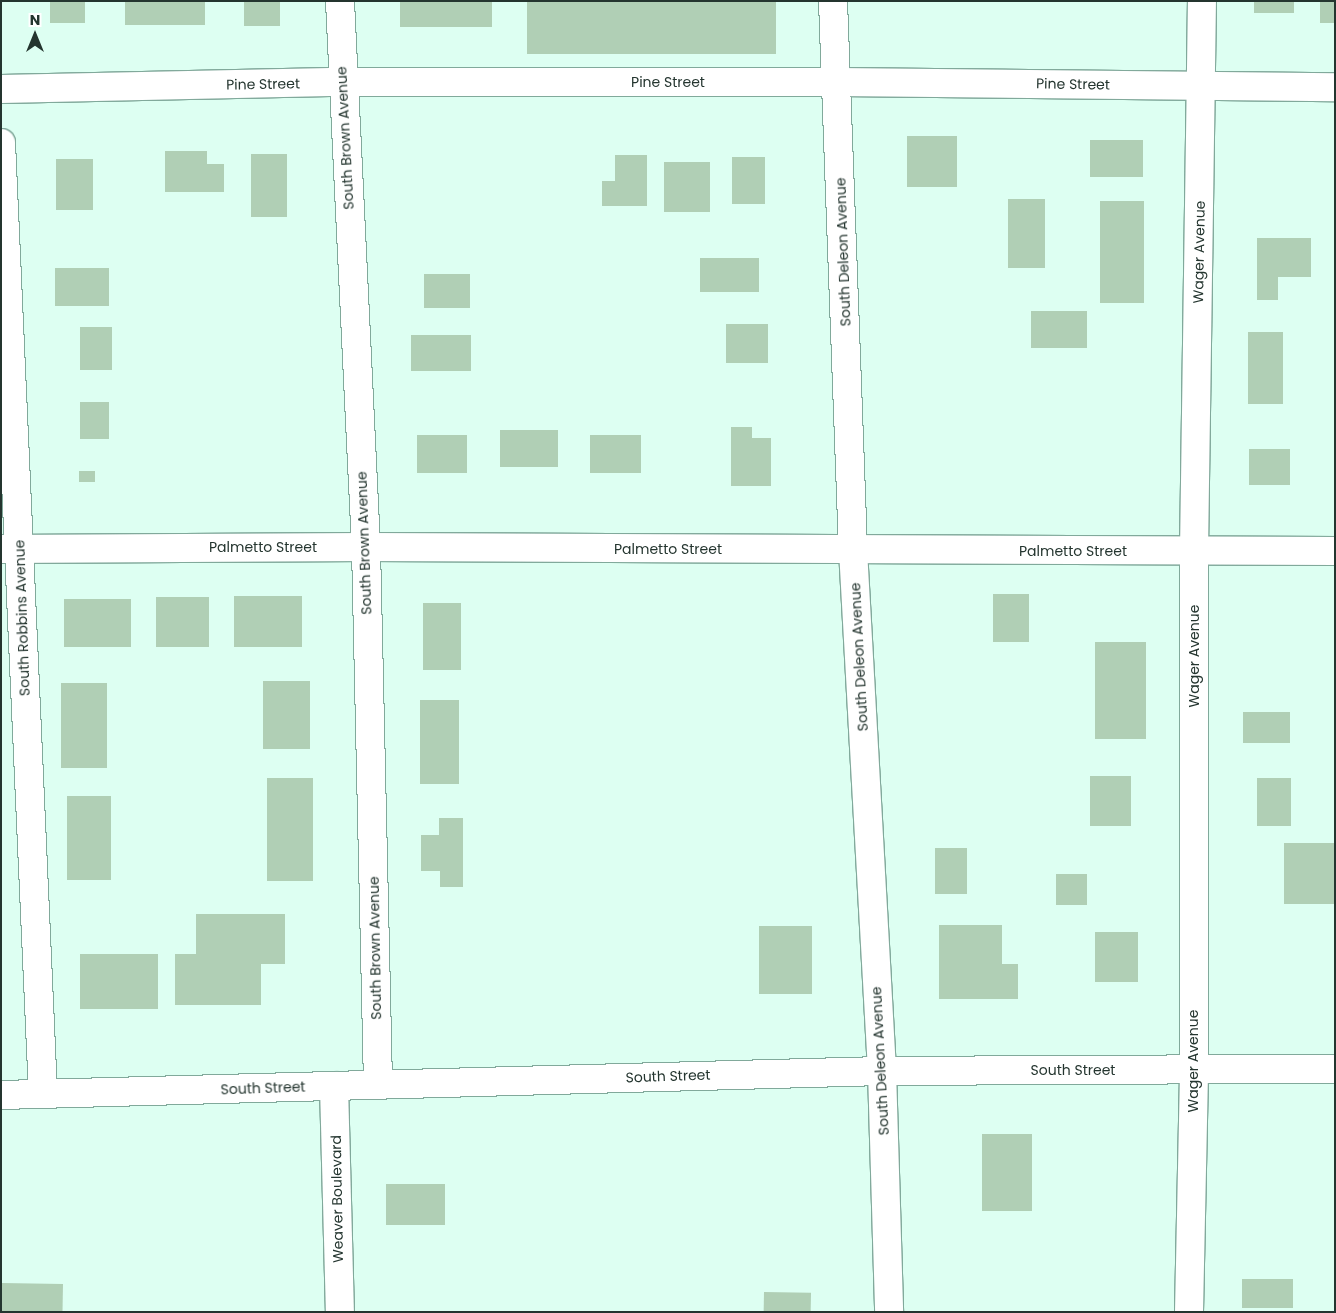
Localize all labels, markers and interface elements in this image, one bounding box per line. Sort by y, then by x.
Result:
north arrow [10,10,60,60]
text: N [30,10,40,30]
street label: South Brown Avenue [333,66,357,210]
street label: Pine Street [631,74,705,90]
street label: Pine Street [226,75,300,93]
street label: Pine Street [1036,75,1110,93]
street label: South Deleon Avenue [832,177,854,327]
street label: Wager Avenue [1190,200,1208,304]
street label: South Brown Avenue [353,471,375,615]
street label: Palmetto Street [209,539,317,555]
street label: South Robbins Avenue [11,540,33,696]
street label: Palmetto Street [614,541,722,557]
street label: Palmetto Street [1019,543,1127,559]
street label: South Deleon Avenue [847,582,871,732]
street label: Wager Avenue [1186,605,1202,707]
street label: South Brown Avenue [365,876,385,1020]
street label: South Deleon Avenue [868,986,892,1136]
street label: Wager Avenue [1185,1010,1201,1112]
street label: South Street [1031,1062,1115,1078]
street label: South Street [625,1066,711,1086]
street label: South Street [220,1078,306,1098]
street label: Weaver Boulevard [327,1135,347,1263]

